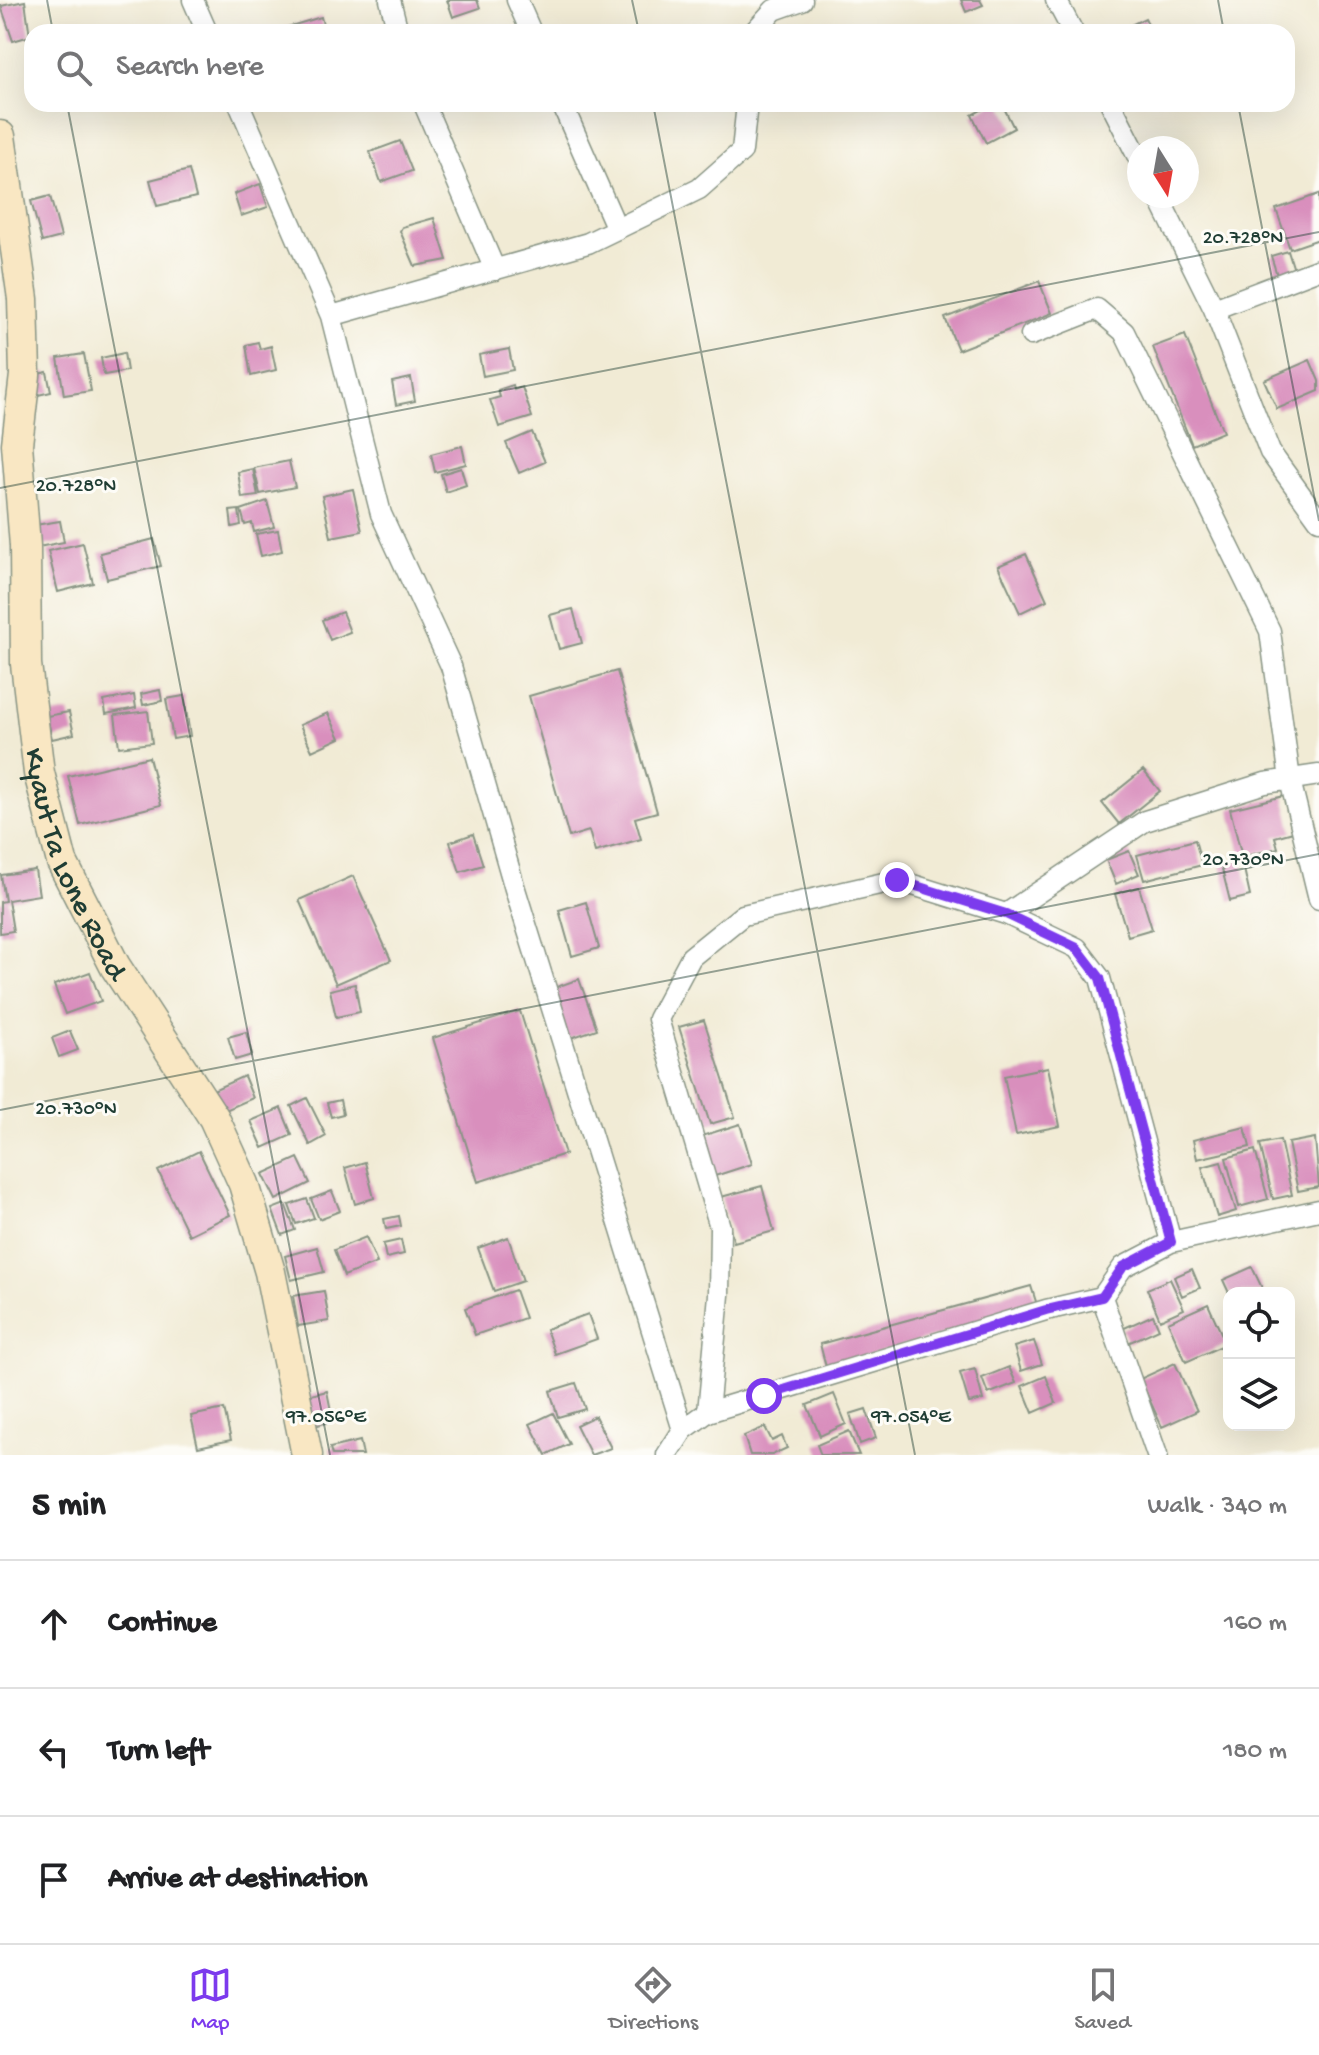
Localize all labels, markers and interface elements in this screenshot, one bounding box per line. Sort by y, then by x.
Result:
search box [24,24,1295,112]
icon: search [52,46,96,90]
text: Search here [116,51,264,86]
north arrow [1127,136,1199,208]
text: 20.728°N [1203,228,1283,251]
text: 20.728°N [36,476,116,499]
street label: Kyaut Ta Lone Road [14,747,134,990]
text: 20.730°N [1202,850,1284,873]
route end [879,862,915,898]
text: 20.730°N [35,1099,117,1122]
map controls [1223,1287,1295,1431]
button: locate [1223,1287,1295,1359]
button: layers [1223,1359,1295,1431]
route start [746,1378,782,1414]
text: 97.056°E [285,1407,368,1430]
text: 97.054°E [870,1407,952,1430]
text: 5 min [32,1487,106,1527]
text: Walk · 340 m [1147,1492,1287,1523]
icon: ahead [32,1602,76,1646]
text: Continue [108,1607,217,1642]
text: 160 m [1224,1609,1287,1640]
icon: left [32,1730,76,1774]
text: Turn left [108,1735,209,1770]
text: 180 m [1223,1737,1287,1768]
icon: arrive [32,1858,76,1902]
text: Arrive at destination [108,1863,368,1898]
tab: Map [188,1963,232,2037]
tab: Directions [609,1963,698,2037]
tab: Saved [1074,1963,1131,2037]

